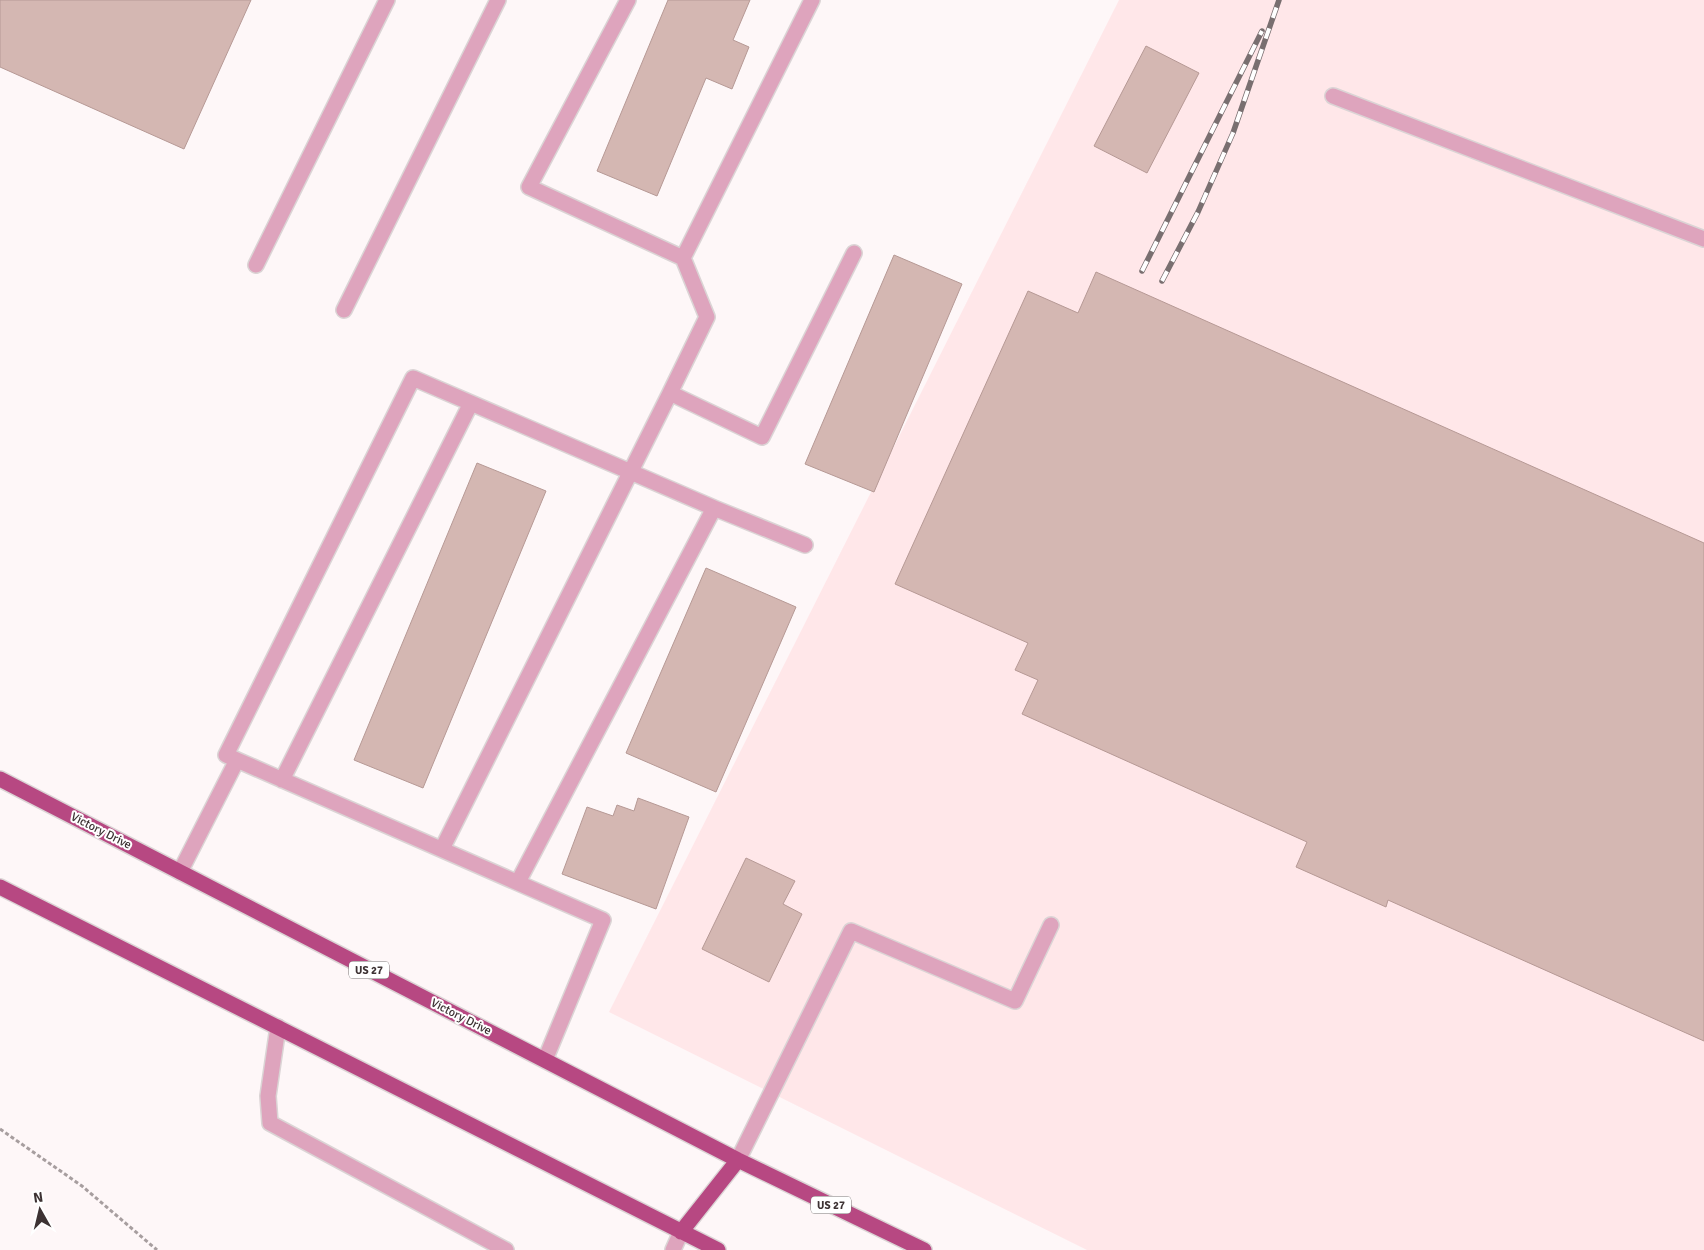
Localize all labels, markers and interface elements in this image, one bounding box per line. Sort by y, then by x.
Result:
street label: Victory Drive [68,809,134,853]
road number: US 27 [349,962,389,978]
street label: Victory Drive [428,995,494,1039]
north arrow [15,1185,65,1235]
text: N [32,1189,44,1207]
road number: US 27 [811,1196,851,1214]

